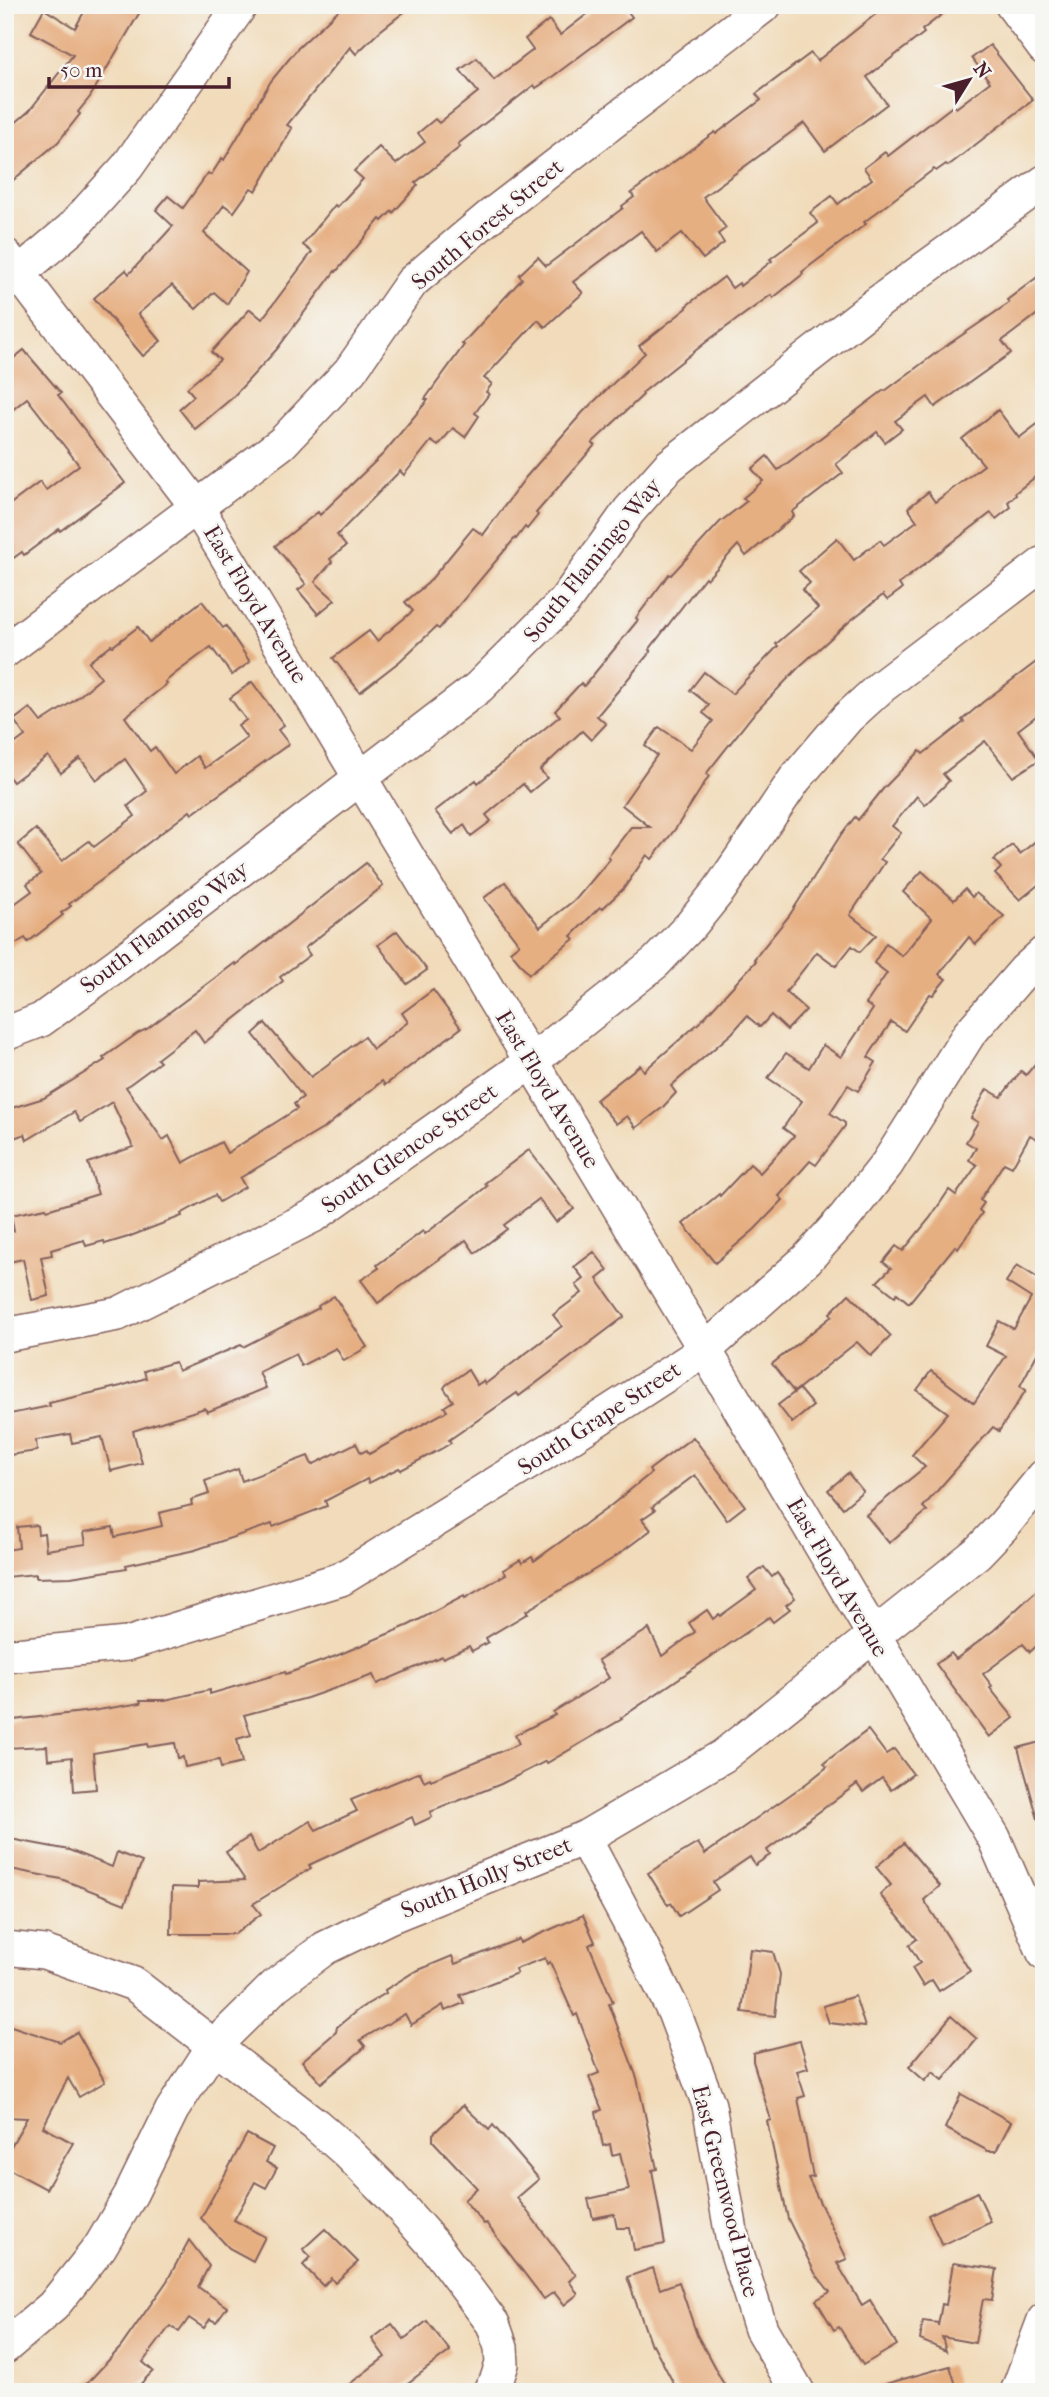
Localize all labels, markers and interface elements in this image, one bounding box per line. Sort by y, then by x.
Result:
scale bar [49,46,229,90]
north arrow [934,46,1004,116]
text: 50 m [60,58,103,82]
text: N [969,58,995,83]
street label: South Forest Street [406,153,569,296]
street label: South Flamingo Way [518,472,667,648]
street label: East Floyd Avenue [198,521,313,688]
street label: South Flamingo Way [75,855,254,999]
street label: East Floyd Avenue [490,1006,605,1173]
street label: South Glencoe Street [316,1078,502,1219]
street label: South Grape Street [513,1356,686,1481]
street label: East Floyd Avenue [781,1493,894,1662]
street label: South Holly Street [397,1831,576,1924]
street label: East Greenwood Place [686,2082,765,2300]

